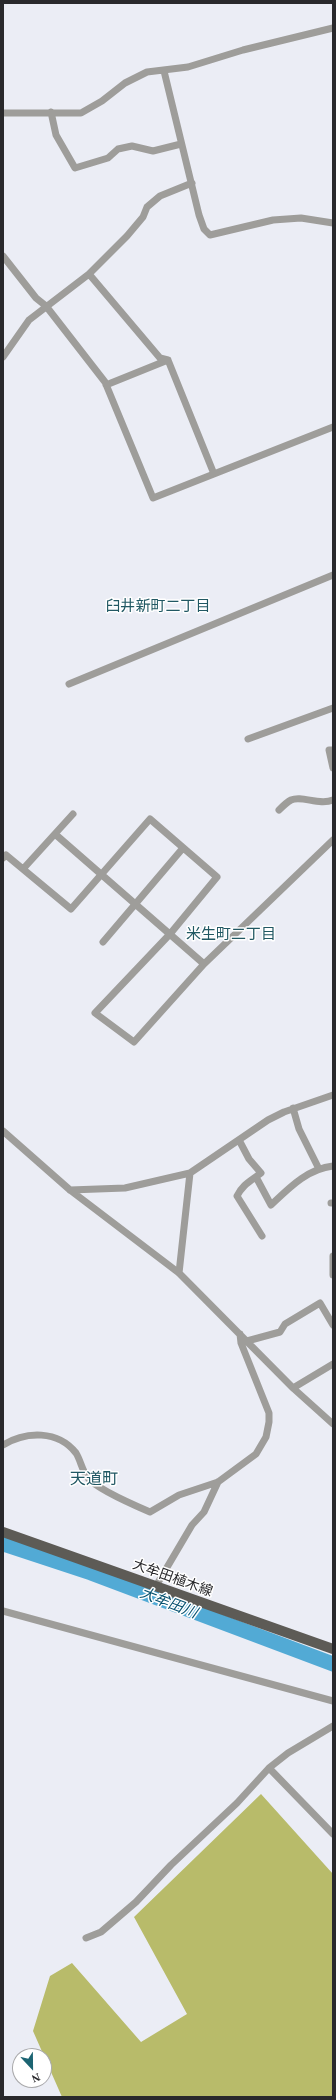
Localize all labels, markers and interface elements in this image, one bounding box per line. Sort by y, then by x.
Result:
district label: 臼井新町二丁目 [106,596,210,614]
district label: 米生町二丁目 [186,924,276,942]
district label: 天道町 [70,1468,118,1488]
street label: 大牟田植木線 [131,1555,215,1599]
water label: 大牟田川 [138,1583,200,1621]
north arrow [12,2048,52,2088]
text: N [30,2071,42,2085]

